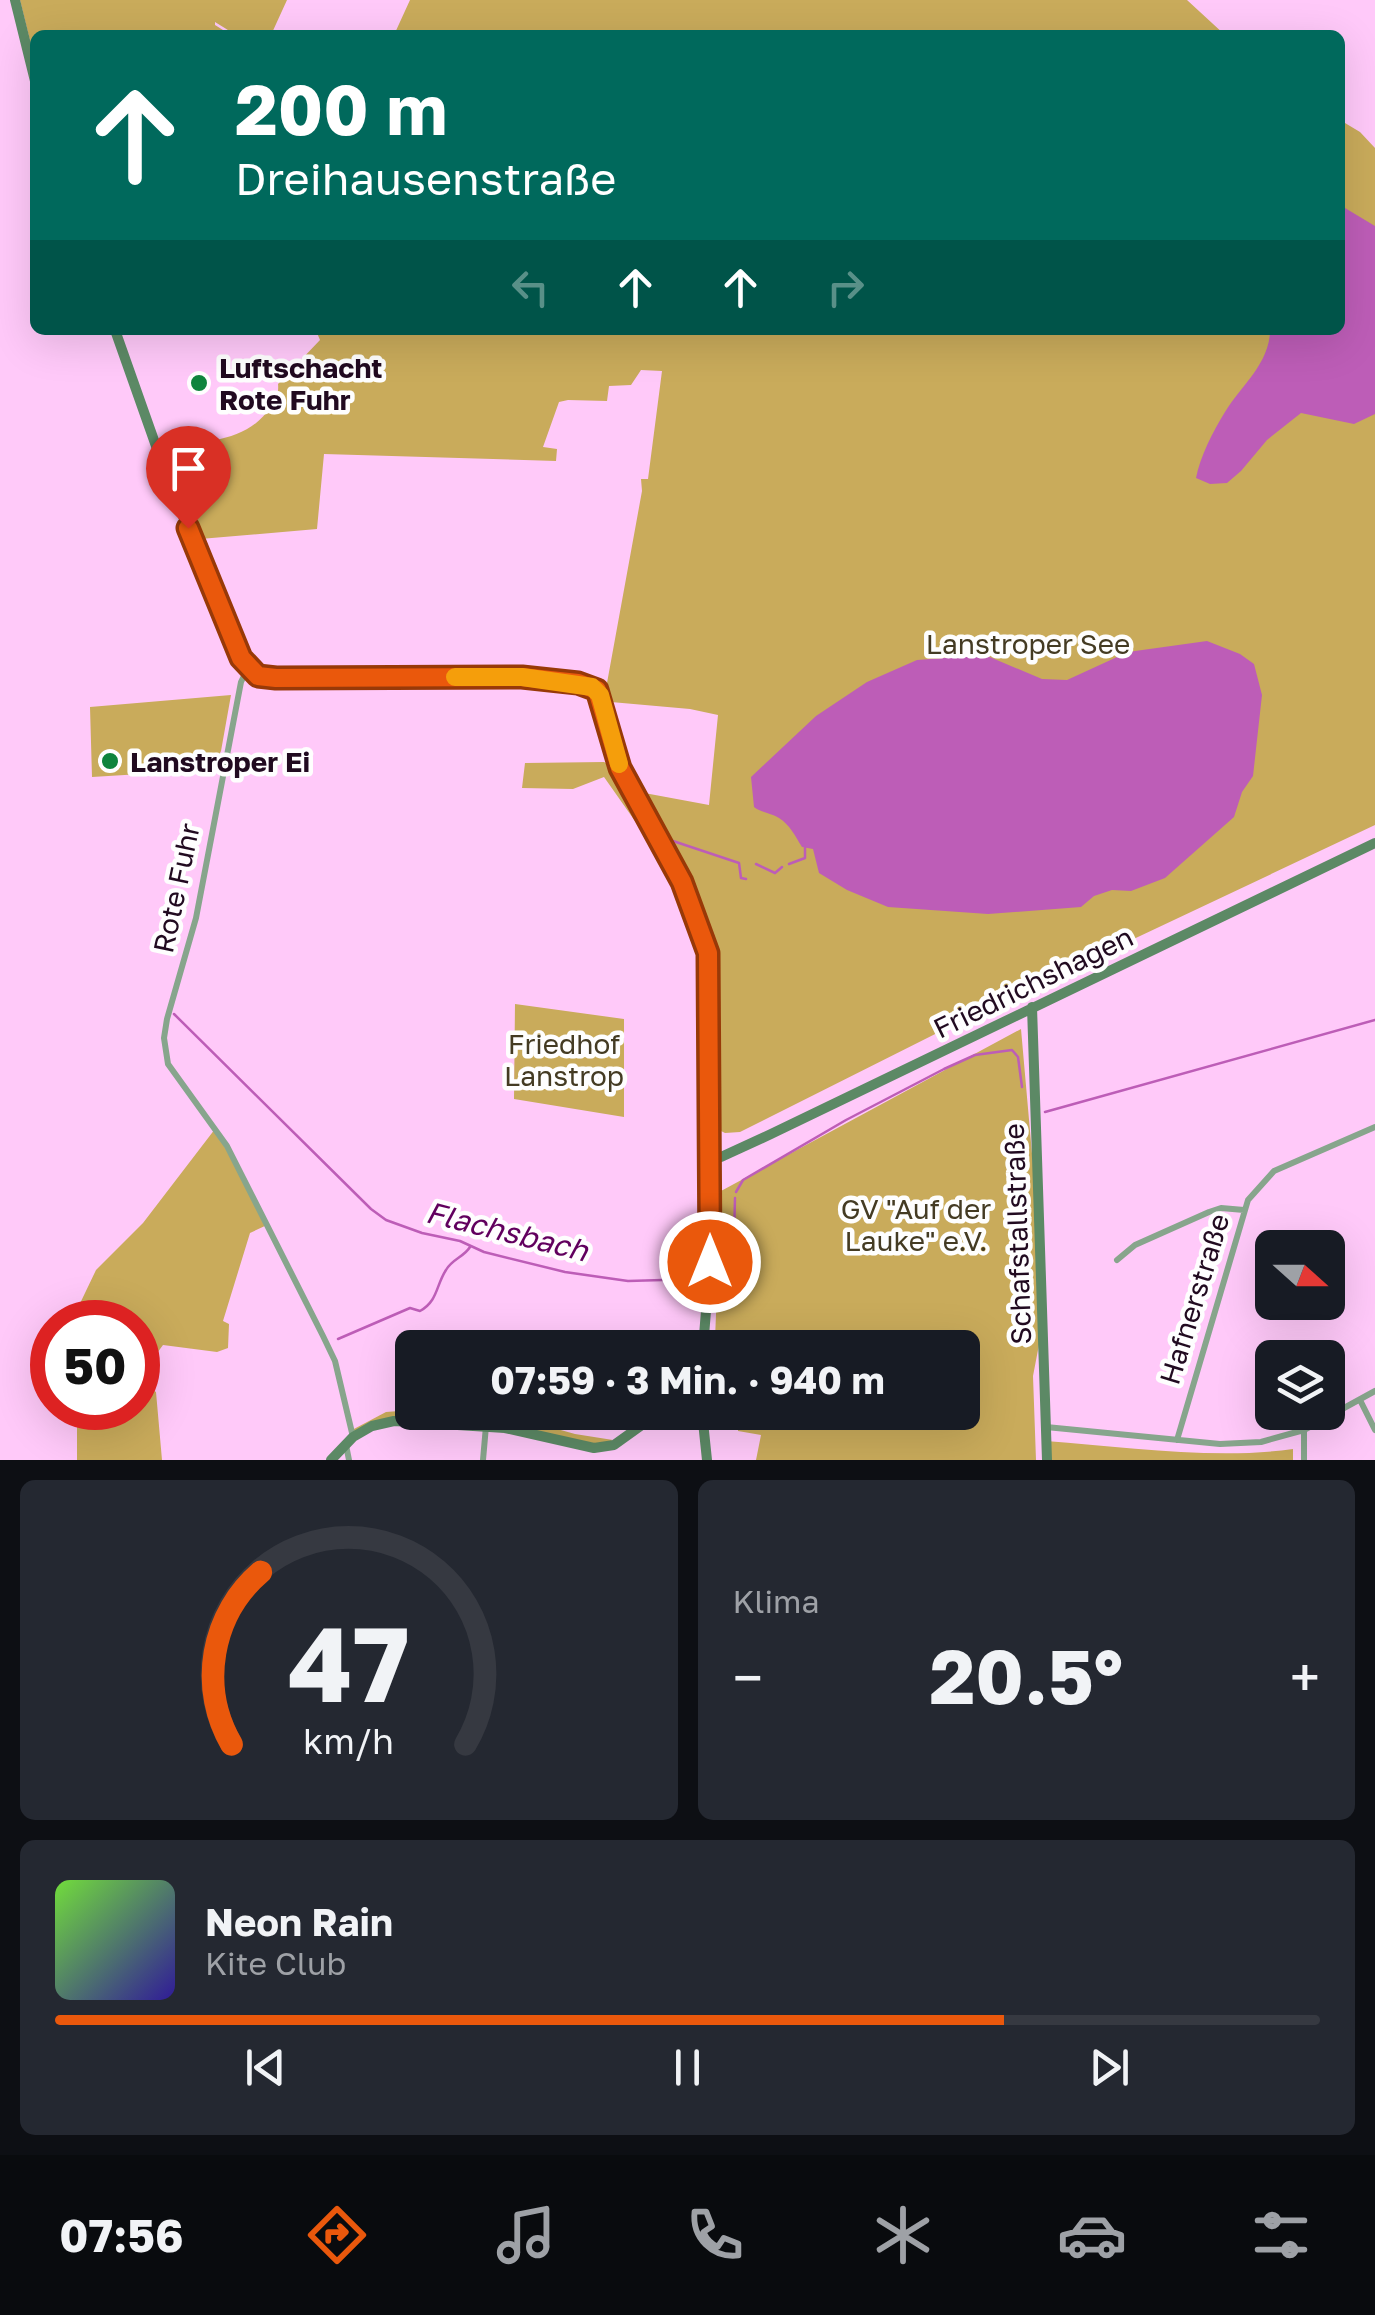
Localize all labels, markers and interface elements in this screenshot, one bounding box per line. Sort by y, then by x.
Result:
text: 200 m [235,66,447,150]
icon: ahead [70,70,200,200]
text: Dreihausenstraße [235,151,616,205]
icon: left [503,260,558,315]
icon: ahead [608,260,663,315]
icon: ahead [713,260,768,315]
icon: right [818,260,873,315]
place label: Luftschacht Rote Fuhr [219,351,383,416]
marker: Luftschacht Rote Fuhr [188,372,210,394]
pin [146,426,231,529]
icon: arrive [161,441,216,496]
park label: Lanstroper See [926,627,1130,660]
place label: Lanstroper Ei [130,745,310,778]
marker: Lanstroper Ei [99,750,121,772]
street label: Rote Fuhr [146,820,206,956]
street label: Friedrichshagen [928,919,1138,1045]
park label: Friedhof Lanstrop [504,1027,624,1092]
street label: Schafstallstraße [997,1123,1037,1345]
park label: GV "Auf der Lauke" e.V. [841,1192,991,1257]
water label: Flachsbach [422,1194,593,1269]
position arrow [658,1210,762,1314]
street label: Hafnerstraße [1152,1210,1236,1388]
north arrow [1255,1230,1345,1320]
map controls [1255,1230,1345,1430]
speed limit sign: 50 [30,1300,160,1430]
button: layers [1255,1340,1345,1430]
text: 07:59 · 3 Min. · 940 m [490,1357,885,1402]
text: Klima [733,1582,819,1620]
text: 47 [288,1600,410,1725]
text: 20.5° [929,1630,1123,1721]
text: − [733,1644,763,1710]
text: + [1290,1644,1320,1710]
text: km/h [303,1719,394,1762]
text: Neon Rain [205,1899,393,1944]
text: Kite Club [205,1944,346,1982]
icon: previous [238,2040,293,2095]
icon: pause [660,2040,715,2095]
icon: next [1082,2040,1137,2095]
icon: directions [302,2200,372,2270]
icon: music [491,2200,561,2270]
icon: phone [680,2200,750,2270]
icon: climate [868,2200,938,2270]
icon: car [1057,2200,1127,2270]
icon: filters [1246,2200,1316,2270]
text: 07:56 [59,2208,184,2262]

